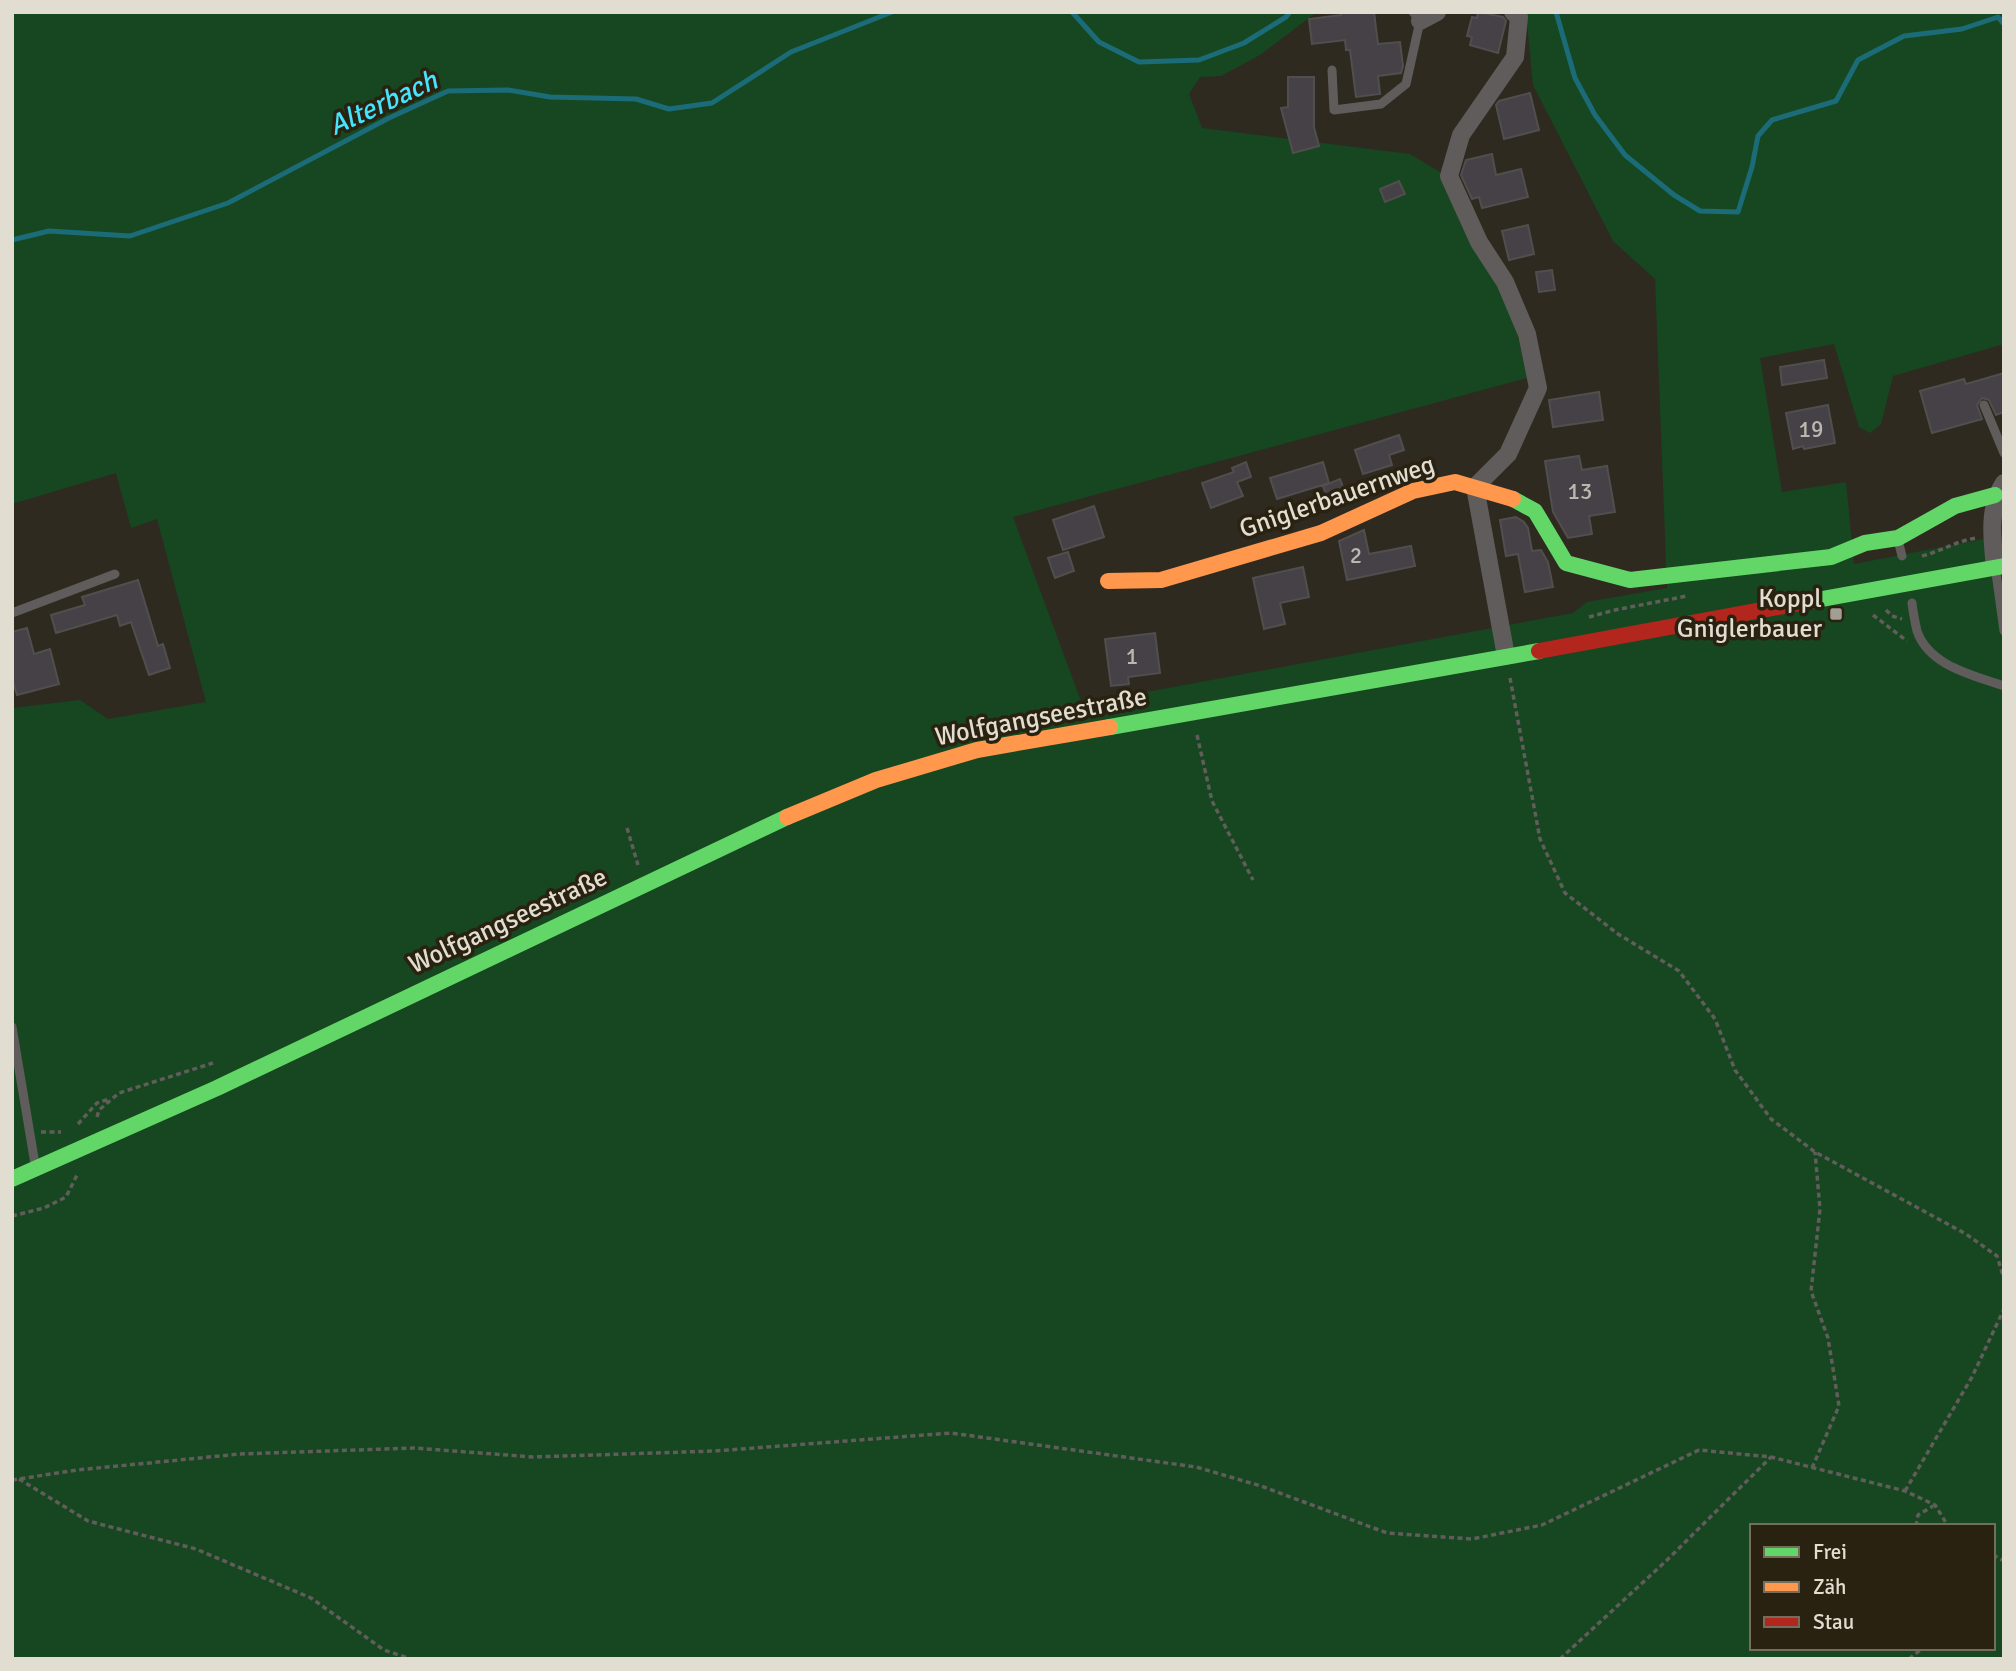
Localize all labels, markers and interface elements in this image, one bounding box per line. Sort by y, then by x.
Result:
water label: Alterbach [323,63,443,143]
house number: 19 [1799,415,1823,444]
street label: Gniglerbauernweg [1235,449,1439,545]
house number: 13 [1568,477,1592,506]
house number: 2 [1350,541,1362,570]
place label: Koppl Gniglerbauer [1677,583,1822,645]
marker: Koppl Gniglerbauer [1828,606,1844,622]
house number: 1 [1126,642,1138,671]
street label: Wolfgangseestraße [932,681,1150,753]
street label: Wolfgangseestraße [404,861,612,981]
legend [1750,1524,1995,1650]
text: Frei [1813,1539,1847,1565]
text: Zäh [1813,1574,1847,1600]
text: Stau [1813,1609,1854,1635]

